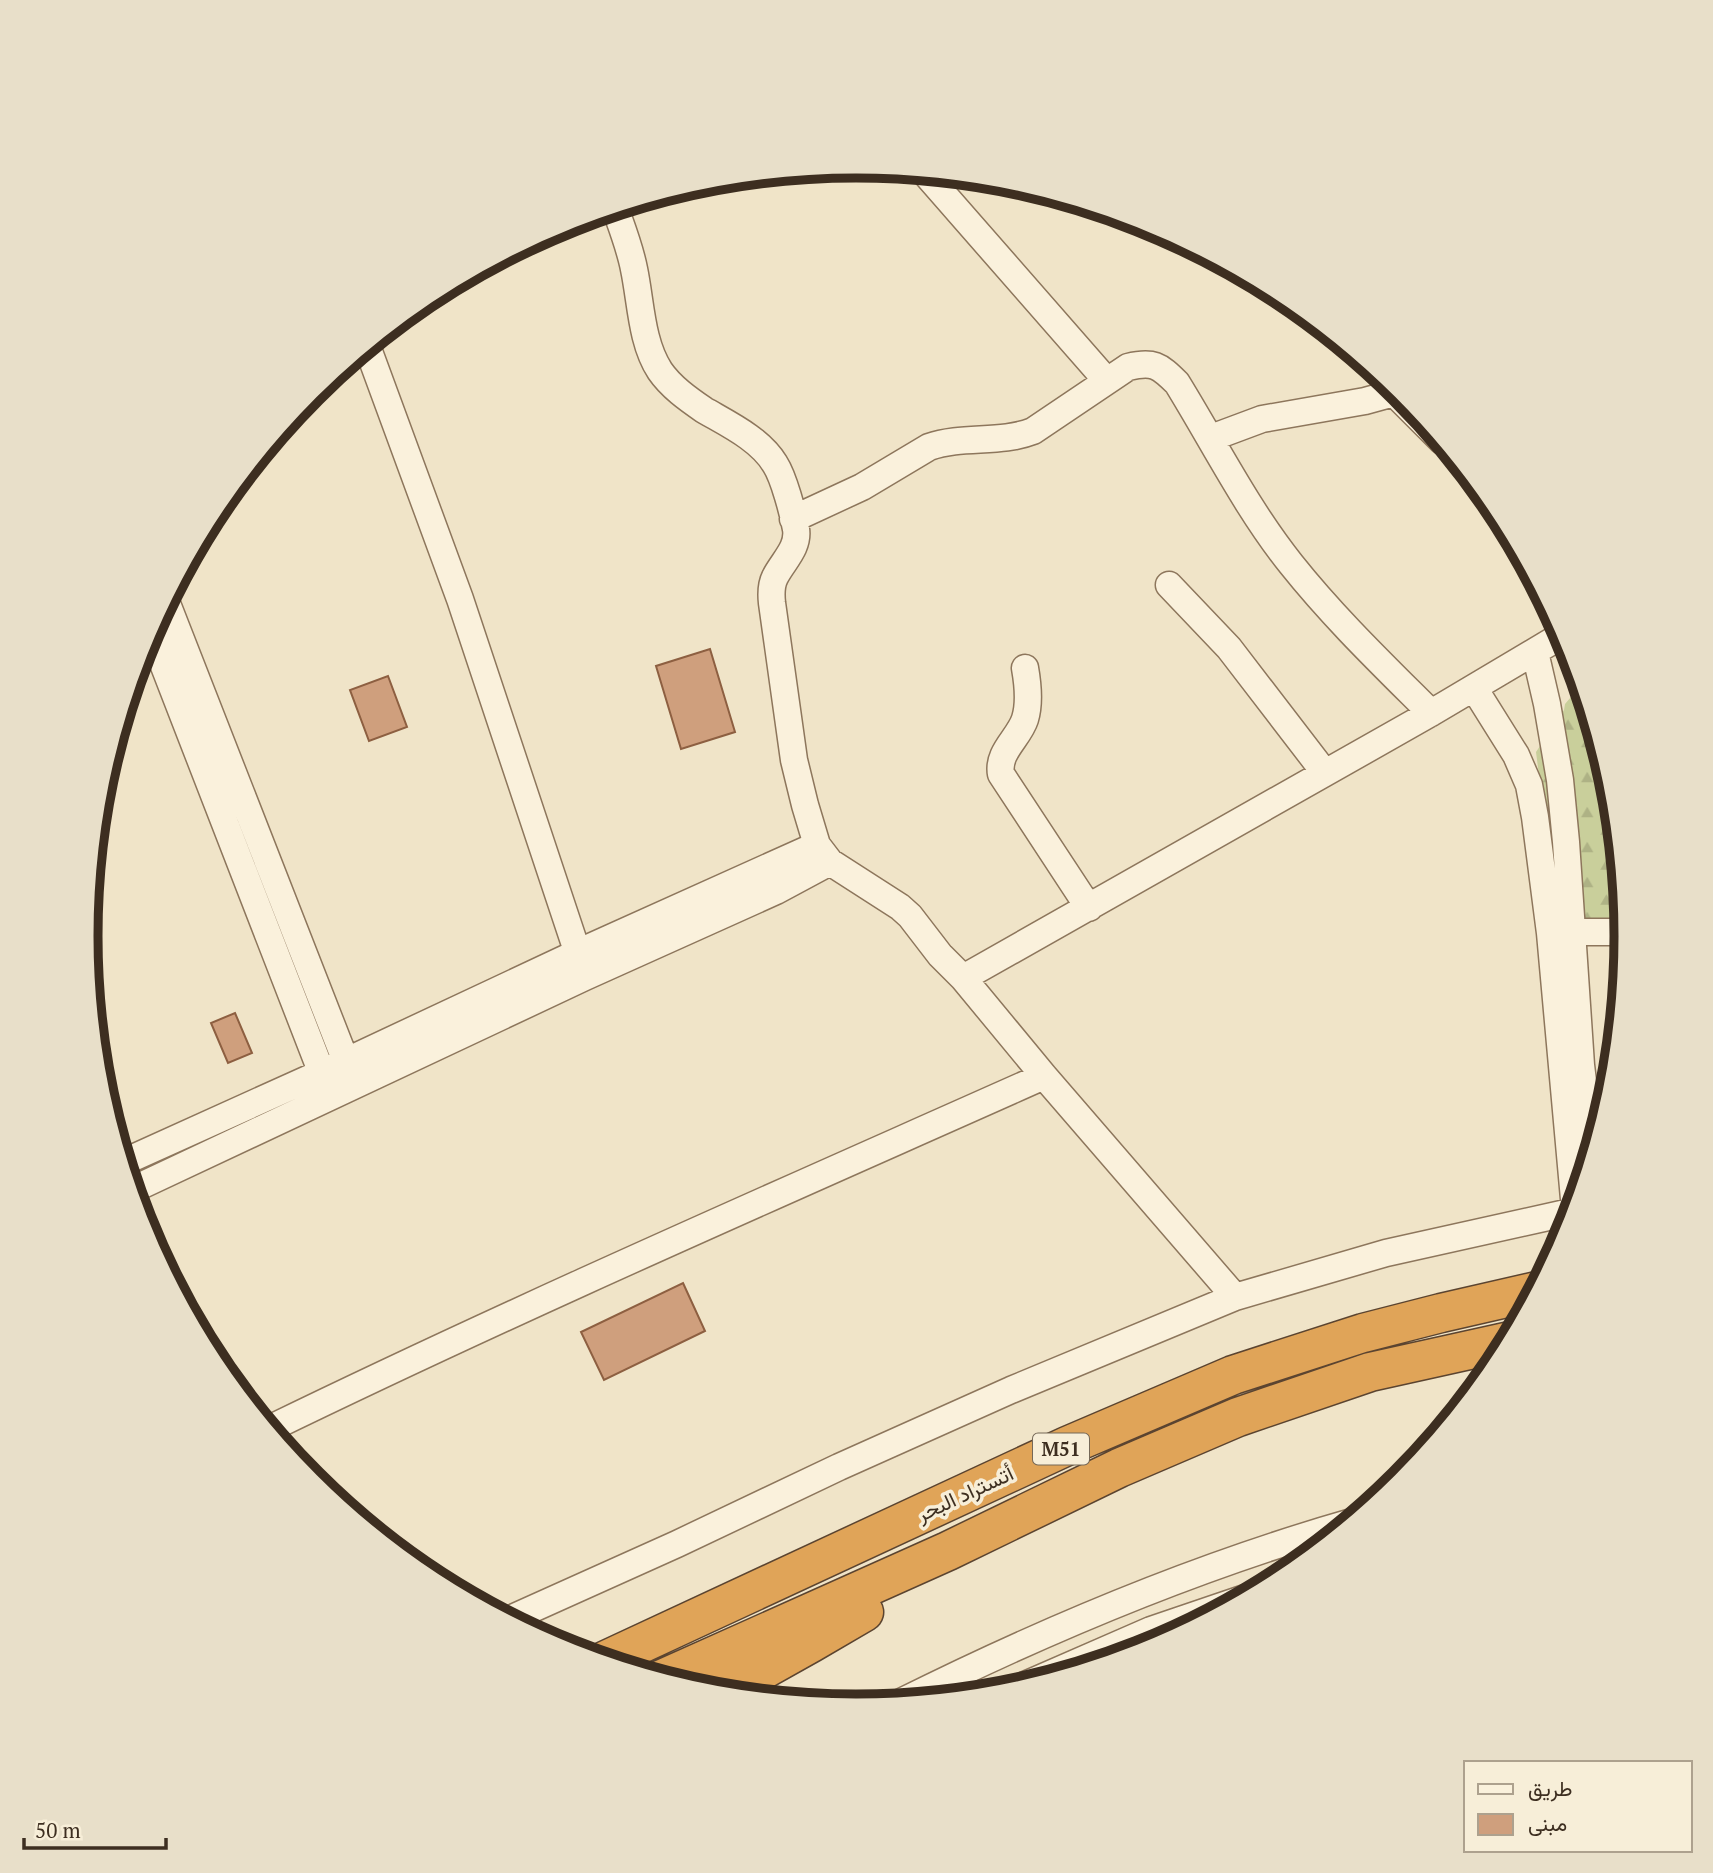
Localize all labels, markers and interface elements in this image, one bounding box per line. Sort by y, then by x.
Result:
road number: M51 [1033,1434,1089,1464]
street label: أتستراد البحر [911,1458,1018,1528]
legend [1464,1761,1692,1852]
text: طريق [1528,1774,1573,1802]
scale bar [24,1806,166,1850]
text: مبنى [1528,1809,1567,1837]
text: 50 m [35,1816,81,1844]

